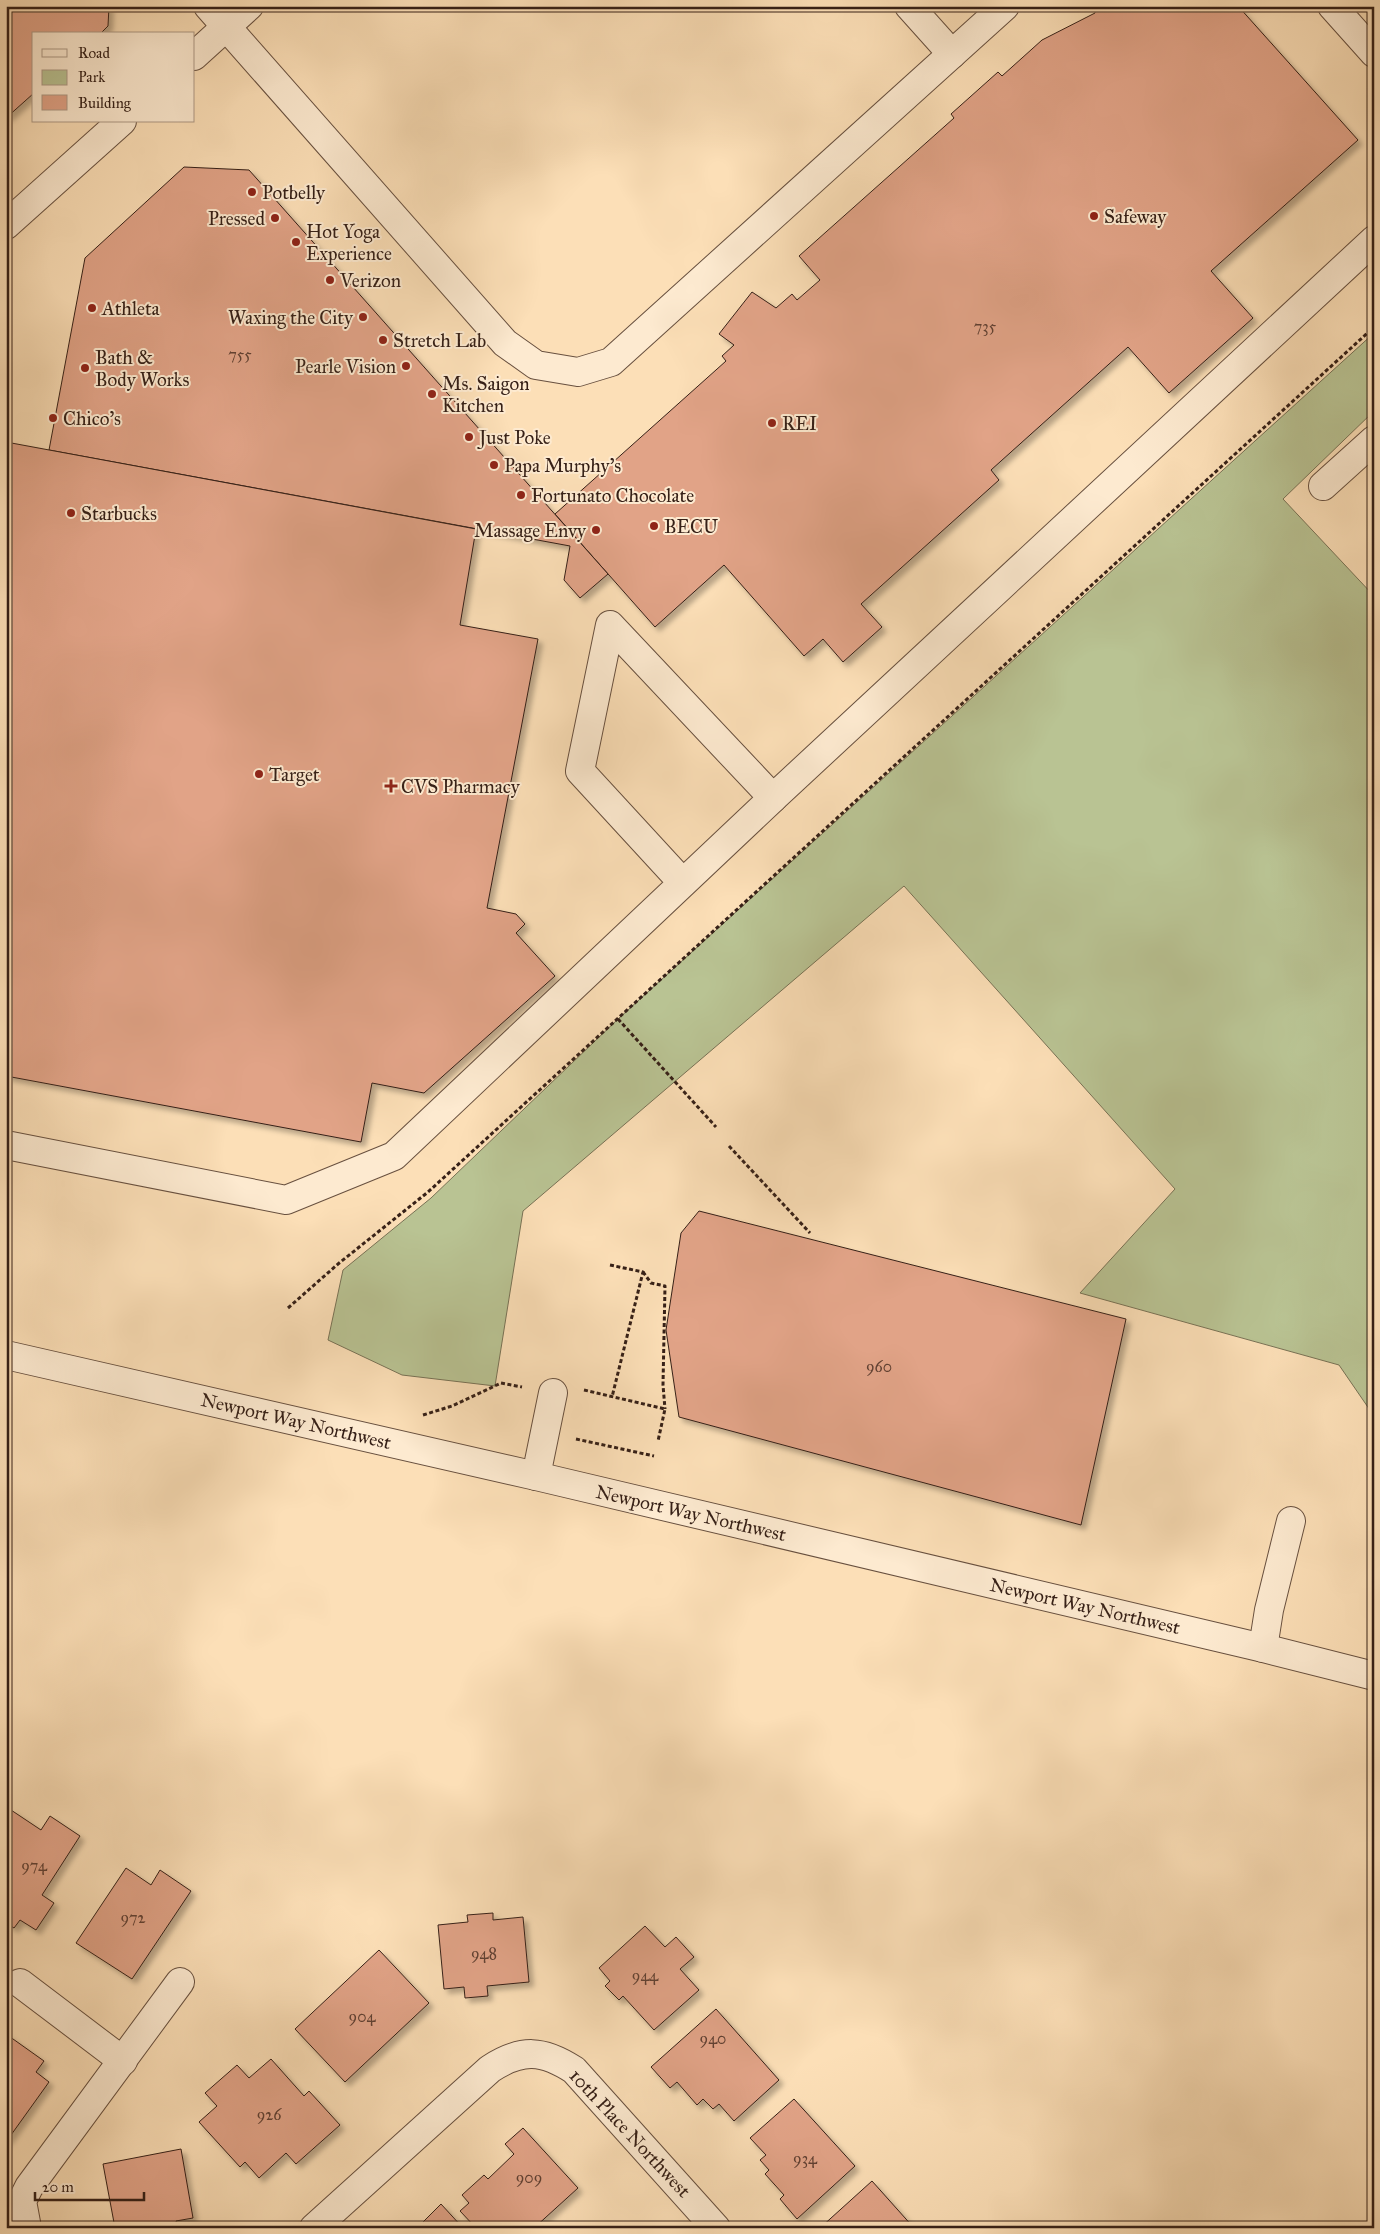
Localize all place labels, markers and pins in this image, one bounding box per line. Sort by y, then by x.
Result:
place label: Potbelly [262,181,326,204]
marker: Potbelly [246,186,258,198]
place label: Safeway [1104,205,1167,228]
place label: Pressed [208,207,265,230]
marker: Safeway [1088,210,1100,222]
marker: Pressed [269,212,281,224]
place label: Hot Yoga Experience [306,220,392,265]
marker: Hot Yoga Experience [290,236,302,248]
place label: Verizon [339,269,401,292]
marker: Verizon [324,274,336,286]
place label: Athleta [101,297,161,320]
marker: Athleta [86,302,98,314]
place label: Waxing the City [228,306,354,330]
marker: Waxing the City [357,311,369,323]
place label: Stretch Lab [393,329,486,352]
marker: Stretch Lab [377,334,389,346]
place label: Bath & Body Works [95,346,189,391]
place label: Pearle Vision [295,355,396,378]
marker: Pearle Vision [400,360,412,372]
marker: Bath & Body Works [79,362,91,374]
place label: Ms. Saigon Kitchen [442,372,530,417]
marker: Ms. Saigon Kitchen [426,388,438,400]
place label: Chico's [63,407,121,430]
marker: Chico's [47,412,59,424]
place label: REI [782,412,817,435]
marker: REI [766,417,778,429]
place label: Just Poke [477,426,551,450]
marker: Just Poke [463,431,475,443]
place label: Papa Murphy's [504,454,621,477]
marker: Papa Murphy's [488,459,500,471]
place label: Fortunato Chocolate [531,484,694,507]
marker: Fortunato Chocolate [515,489,527,501]
place label: Starbucks [81,502,157,525]
marker: Starbucks [65,507,77,519]
place label: BECU [664,515,718,538]
place label: Massage Envy [474,519,587,543]
marker: BECU [648,520,660,532]
marker: Massage Envy [590,524,602,536]
place label: Target [269,763,320,787]
marker: Target [253,768,265,780]
place label: CVS Pharmacy [401,775,521,798]
marker: CVS Pharmacy [385,780,397,792]

